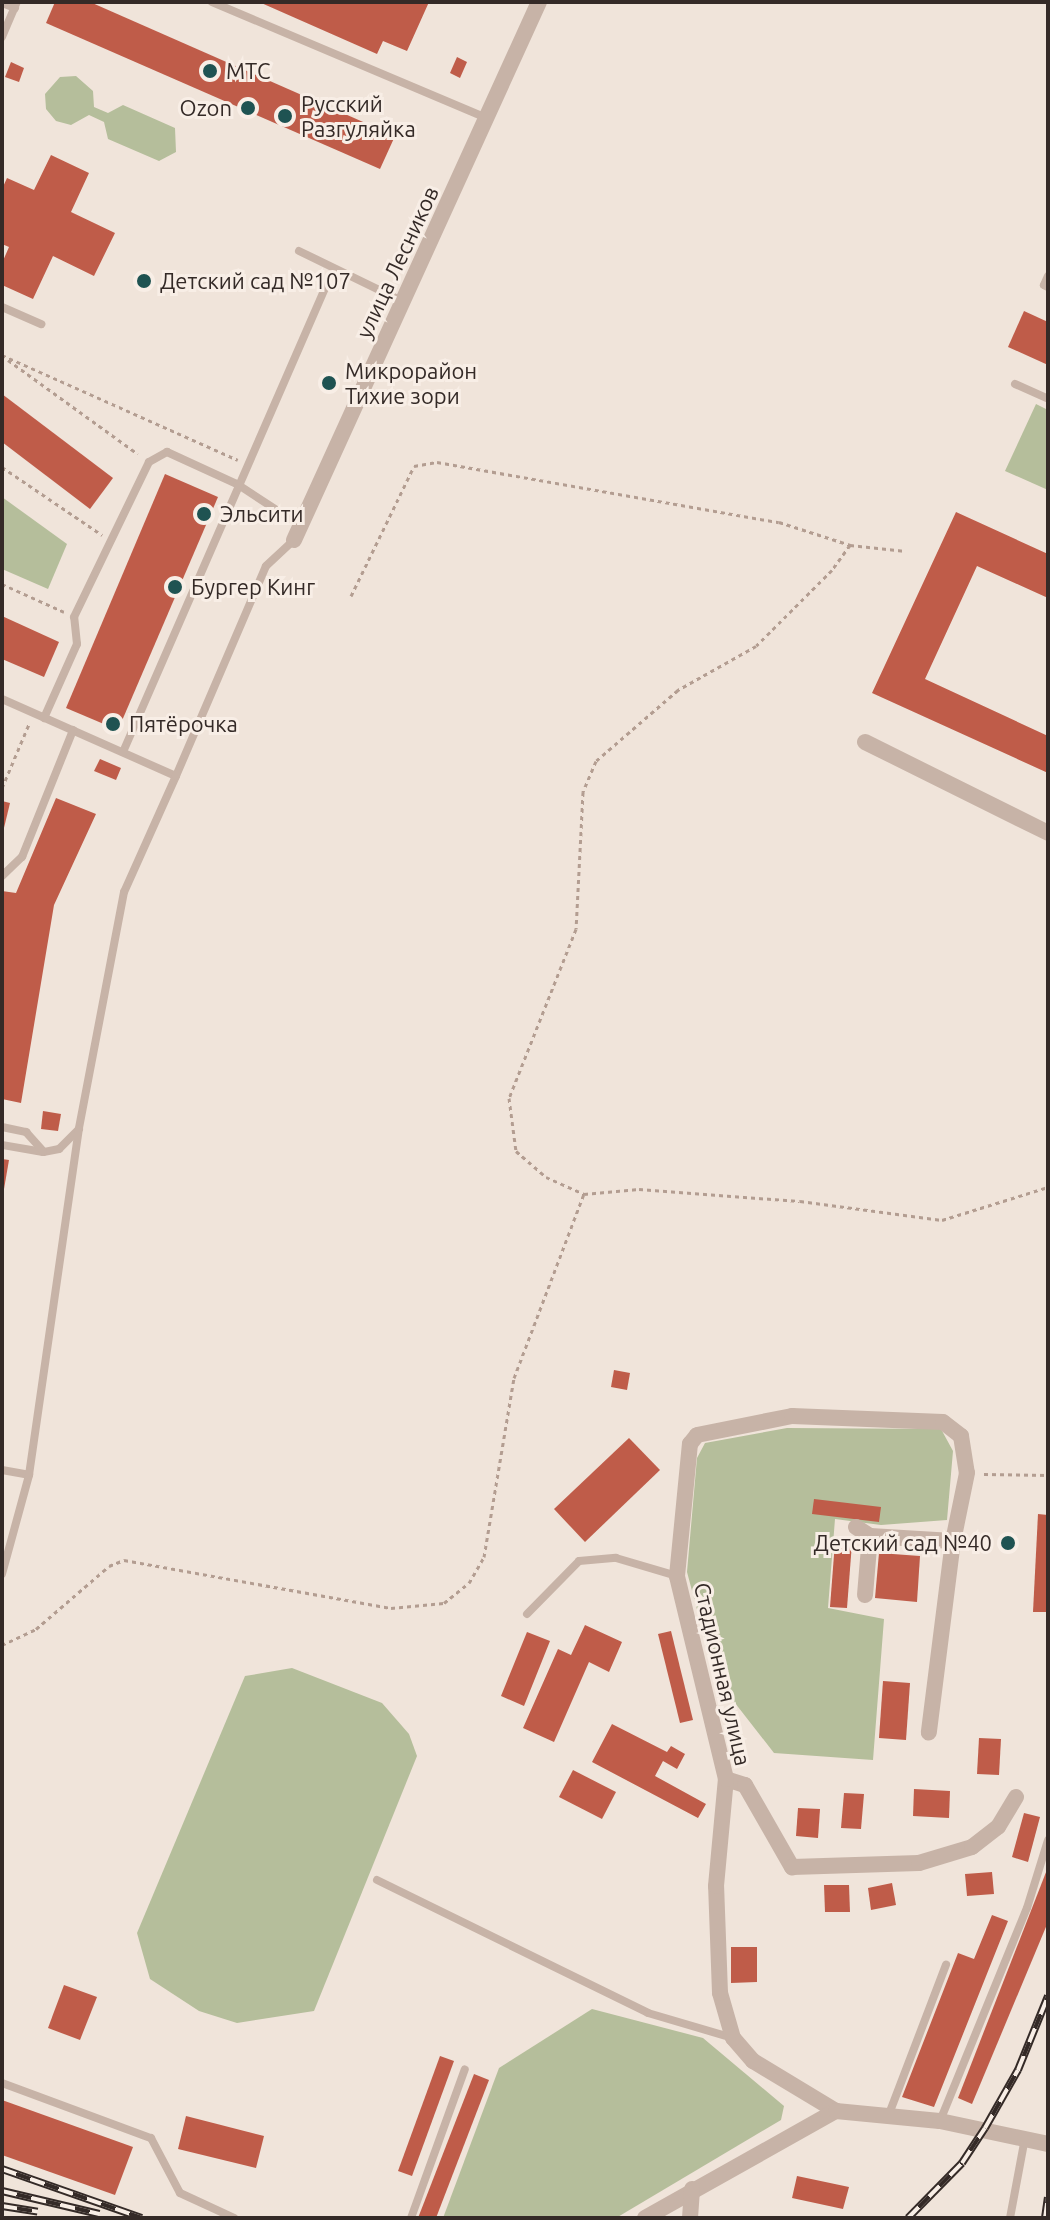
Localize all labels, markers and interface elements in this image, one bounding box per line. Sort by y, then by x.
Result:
place label: МТС [226,58,271,84]
marker: МТС [201,62,219,80]
place label: Русский Разгуляйка [301,90,416,142]
place label: Ozon [180,95,232,121]
marker: Ozon [239,99,257,117]
marker: Русский Разгуляйка [276,107,294,125]
street label: улица Лесников [350,182,444,342]
place label: Детский сад №107 [160,268,351,294]
marker: Детский сад №107 [135,272,153,290]
place label: Микрорайон Тихие зори [345,357,477,408]
marker: Микрорайон Тихие зори [320,374,338,392]
place label: Эльсити [220,501,304,527]
marker: Эльсити [195,505,213,523]
place label: Бургер Кинг [191,574,315,600]
marker: Бургер Кинг [166,578,184,596]
place label: Пятёрочка [129,711,238,737]
marker: Пятёрочка [104,715,122,733]
place label: Детский сад №40 [814,1530,992,1556]
marker: Детский сад №40 [999,1534,1017,1552]
street label: Стадионная улица [689,1580,757,1768]

